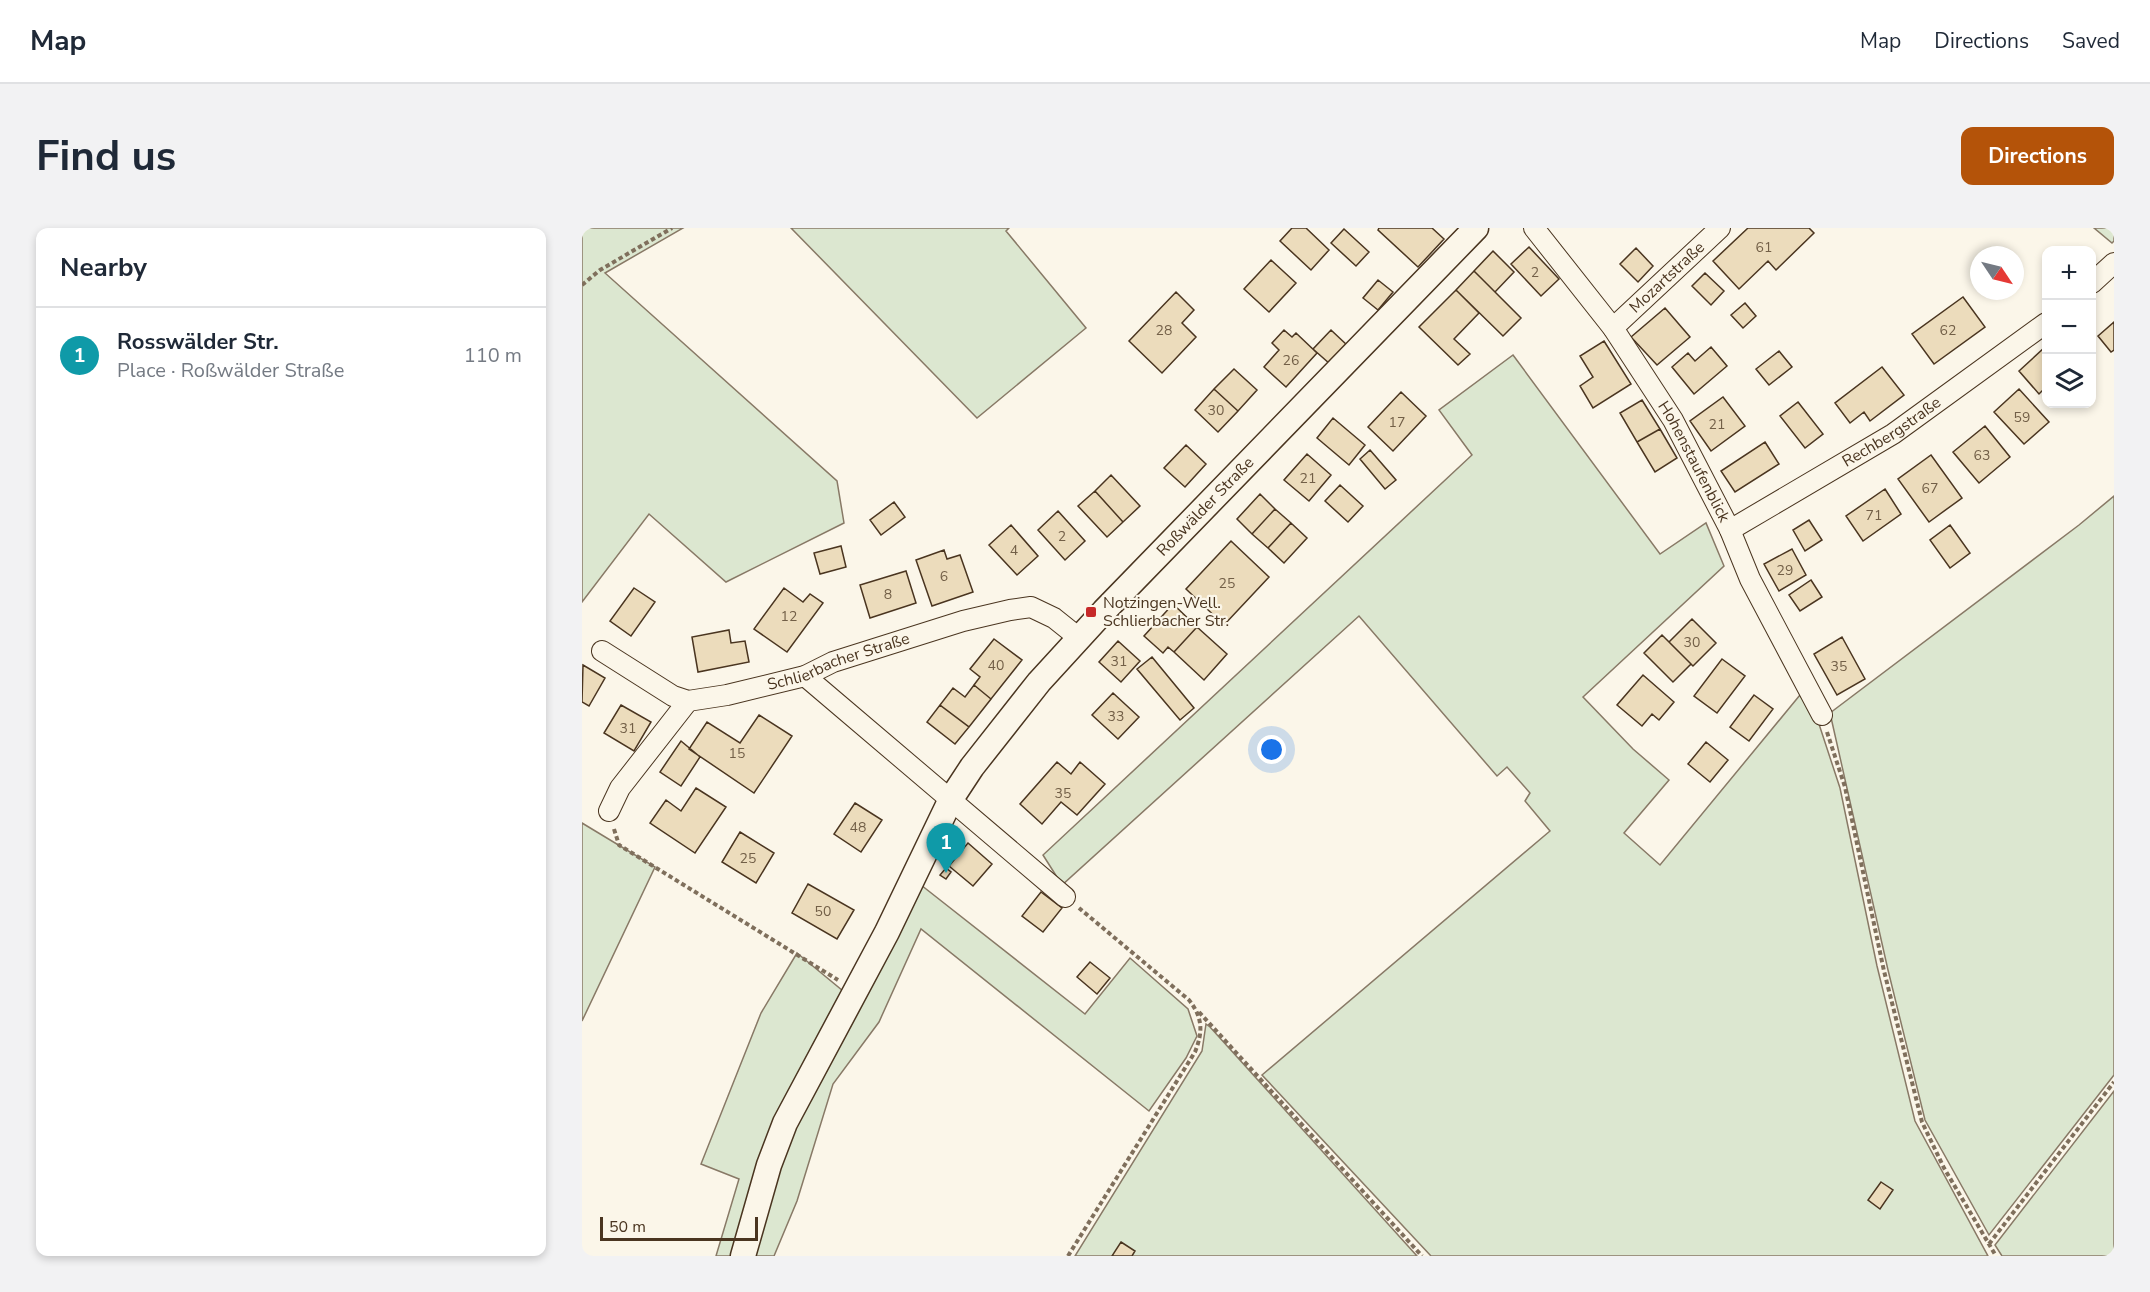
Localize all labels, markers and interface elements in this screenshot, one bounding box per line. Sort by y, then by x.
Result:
text: Map [30,22,86,60]
text: Map [1860,27,1901,55]
text: Directions [1934,27,2029,55]
text: Saved [2062,27,2120,55]
button: Directions [1961,127,2114,185]
text: Find us [36,128,176,185]
street label: Mozartstraße [1625,237,1710,318]
house number: 61 [1756,238,1772,257]
north arrow [1970,246,2024,300]
map controls [2042,246,2096,408]
button: + [2042,246,2096,300]
text: Nearby [60,250,147,285]
house number: 2 [1531,263,1539,282]
button: − [2042,300,2096,354]
house number: 28 [1156,321,1172,340]
house number: 62 [1940,321,1956,340]
text: Rosswälder Str. [117,327,279,357]
text: 1 [74,342,86,369]
text: 110 m [464,342,522,369]
house number: 26 [1283,351,1299,370]
button: layers [2042,354,2096,408]
text: Place · Roßwälder Straße [117,357,344,384]
street label: Rechbergstraße [1838,392,1946,473]
street label: Hohenstaufenblick [1653,397,1736,527]
house number: 30 [1208,401,1224,420]
house number: 59 [2014,408,2030,427]
house number: 17 [1389,413,1405,432]
house number: 21 [1709,415,1725,434]
house number: 63 [1974,446,1990,465]
street label: Roßwälder Straße [1152,452,1259,561]
house number: 21 [1300,469,1316,488]
house number: 67 [1922,479,1938,498]
house number: 71 [1866,506,1882,525]
house number: 2 [1058,527,1066,546]
house number: 4 [1010,541,1018,560]
house number: 29 [1777,561,1793,580]
house number: 6 [940,567,948,586]
house number: 25 [1219,574,1235,593]
house number: 8 [884,585,892,604]
place label: Notzingen-Well. Schlierbacher Str. [1103,592,1229,632]
marker: Notzingen-Well. Schlierbacher Str. [1084,605,1098,619]
house number: 12 [781,607,797,626]
street label: Schlierbacher Straße [765,627,913,696]
house number: 30 [1684,633,1700,652]
house number: 31 [1111,652,1127,671]
house number: 40 [988,656,1004,675]
house number: 35 [1831,657,1847,676]
house number: 33 [1108,707,1124,726]
house number: 31 [620,719,636,738]
your location [1257,735,1286,764]
house number: 15 [729,744,745,763]
house number: 35 [1055,784,1071,803]
house number: 48 [850,818,866,837]
pin: 1 [926,824,966,873]
house number: 25 [740,849,756,868]
house number: 50 [815,902,831,921]
scale bar [600,1214,758,1242]
text: 50 m [609,1216,646,1238]

